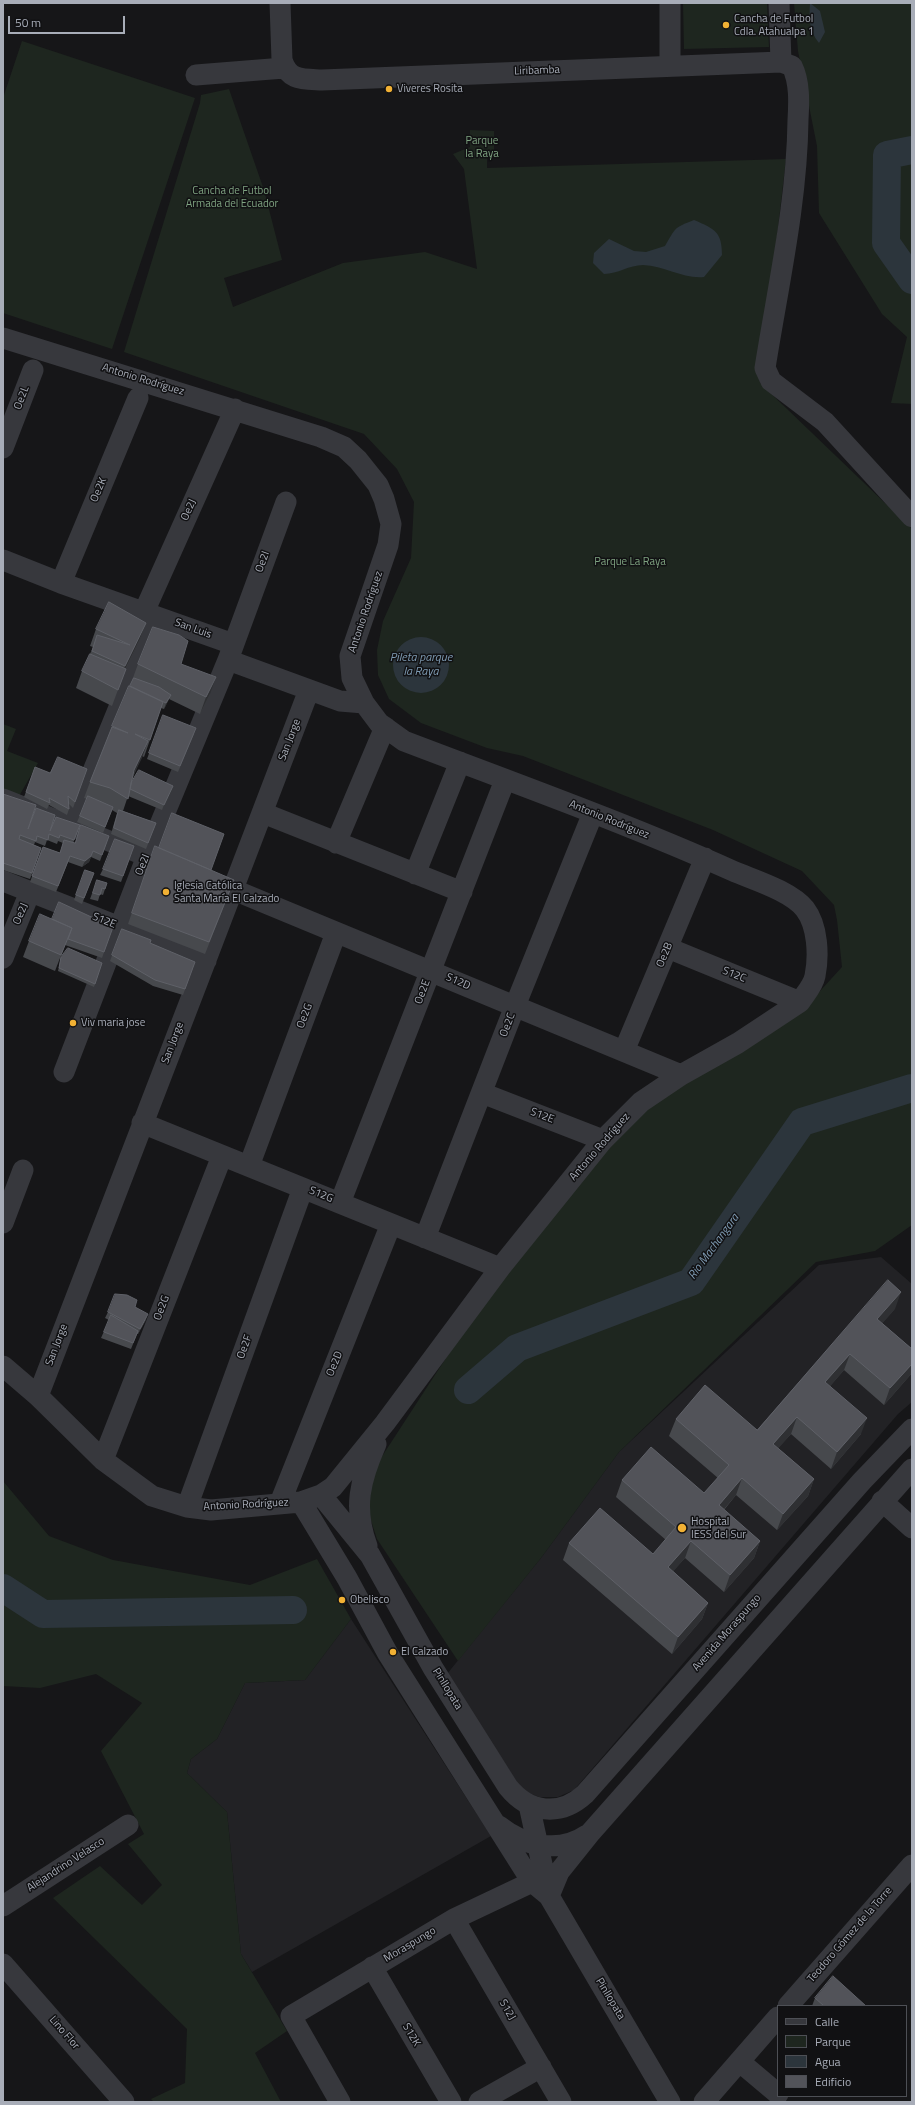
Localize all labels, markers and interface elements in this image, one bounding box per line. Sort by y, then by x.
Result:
scale bar [10,8,127,34]
place label: Cancha de Futbol Cdla. Atahualpa 1 [734,12,814,38]
text: 50 m [15,13,41,32]
marker: Cancha de Futbol Cdla. Atahualpa 1 [721,20,731,30]
street label: Liribamba [514,64,560,78]
place label: Viveres Rosita [397,82,463,96]
marker: Viveres Rosita [384,84,394,94]
park label: Parque la Raya [465,134,499,160]
park label: Cancha de Futbol Armada del Ecuador [186,184,278,210]
street label: Antonio Rodríguez [100,361,186,399]
street label: Oe2L [11,384,33,412]
street label: Oe2K [88,476,110,504]
street label: Oe2J [178,497,200,523]
street label: Oe2I [253,550,273,574]
park label: Parque La Raya [594,555,666,569]
street label: Antonio Rodríguez [346,570,386,654]
street label: San Luis [173,616,213,642]
water label: Pileta parque la Raya [390,651,452,679]
street label: San Jorge [276,717,304,763]
street label: Antonio Rodríguez [567,798,651,842]
street label: Oe2I [133,852,153,878]
place label: Iglesia Católica Santa María El Calzado [174,879,279,905]
marker: Iglesia Católica Santa María El Calzado [161,887,171,897]
street label: Oe2J [11,901,31,927]
street label: S12E [90,910,118,932]
street label: Oe2B [654,941,676,969]
street label: S12C [720,964,748,986]
street label: S12D [444,971,472,993]
street label: Oe2E [412,978,434,1006]
street label: Oe2G [294,1002,316,1030]
street label: Oe2C [497,1011,519,1039]
place label: Viv maria jose [81,1016,145,1030]
marker: Viv maria jose [68,1018,78,1028]
street label: San Jorge [159,1020,187,1066]
street label: S12E [528,1105,556,1127]
street label: Antonio Rodríguez [567,1111,633,1183]
street label: S12G [307,1184,335,1206]
water label: Rio Machangara [685,1212,743,1282]
street label: Oe2G [151,1294,173,1322]
street label: San Jorge [43,1322,71,1368]
street label: Oe2F [235,1333,255,1361]
street label: Oe2D [324,1349,346,1379]
street label: Antonio Rodríguez [203,1496,289,1514]
place label: Hospital IESS del Sur [691,1515,746,1541]
marker: Hospital IESS del Sur [676,1522,688,1534]
street label: Avenida Moraspungo [690,1592,764,1674]
place label: Obelisco [350,1593,389,1607]
marker: Obelisco [337,1595,347,1605]
place label: El Calzado [401,1645,448,1659]
marker: El Calzado [388,1647,398,1657]
street label: Pinllopata [429,1666,465,1712]
street label: Alejandrino Velasco [25,1835,107,1895]
street label: Teodoro Gómez de la Torre [805,1884,895,1986]
street label: Moraspungo [382,1924,438,1966]
street label: Pinllopata [592,1976,628,2022]
street label: S12J [496,1997,518,2023]
legend [777,2005,907,2097]
text: Calle [815,2012,839,2031]
street label: Lino Flor [46,2014,82,2052]
street label: S12K [399,2021,423,2049]
text: Parque [815,2032,851,2051]
text: Agua [815,2052,841,2071]
text: Edificio [815,2072,851,2091]

